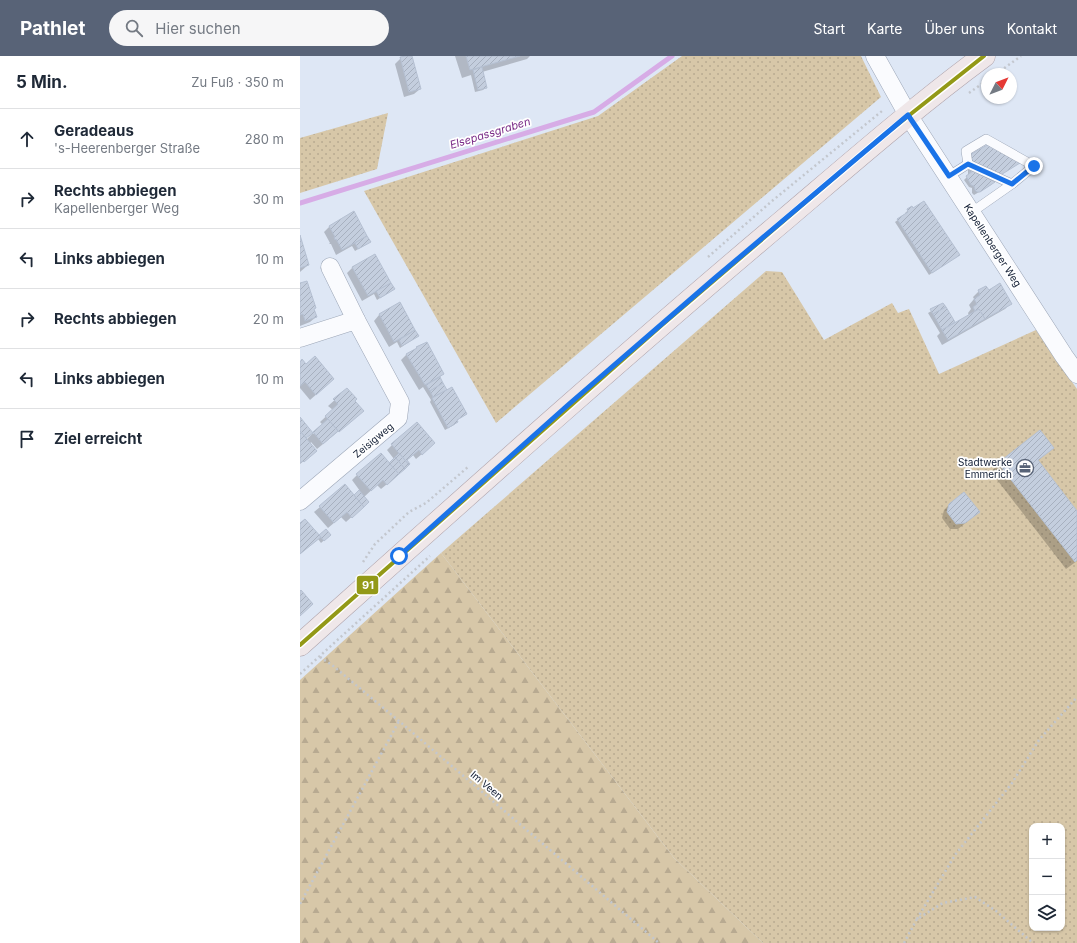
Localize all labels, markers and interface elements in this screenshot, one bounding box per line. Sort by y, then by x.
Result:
search box [109,10,389,46]
text: Pathlet [20,17,85,40]
icon: search [123,17,145,39]
text: Hier suchen [155,19,241,38]
text: Start [813,20,845,37]
text: Karte [867,20,902,37]
text: Über uns [924,20,985,37]
text: Kontakt [1007,20,1057,37]
north arrow [981,68,1017,104]
text: 5 Min. [16,72,68,92]
text: Zu Fuß · 350 m [191,74,284,90]
water label: Elsepassgraben [448,114,532,152]
text: Geradeaus [54,121,134,140]
icon: ahead [16,128,38,150]
text: 280 m [245,131,284,147]
text: 's-Heerenberger Straße [54,140,200,156]
route end [1025,157,1043,175]
text: Rechts abbiegen [54,181,176,200]
icon: right [16,188,38,210]
text: 30 m [253,191,284,207]
text: Kapellenberger Weg [54,200,179,216]
street label: Kapellenberger Weg [962,201,1024,289]
icon: left [16,248,38,270]
text: Links abbiegen [54,249,165,268]
text: 10 m [255,251,284,267]
icon: right [16,308,38,330]
text: Rechts abbiegen [54,309,176,328]
text: 20 m [253,311,284,327]
icon: left [16,368,38,390]
text: Links abbiegen [54,369,165,388]
text: 10 m [255,371,284,387]
street label: Zeisigweg [351,420,395,460]
icon: arrive [16,428,38,450]
text: Ziel erreicht [54,429,142,448]
place label: Stadtwerke Emmerich [958,456,1012,480]
office icon: Stadtwerke Emmerich [1015,458,1035,478]
route start [390,547,408,565]
line badge: 91 [356,575,379,595]
text: 91 [362,578,374,592]
street label: Im Veen [469,768,506,802]
map controls [1029,823,1065,931]
button: + [1029,823,1065,859]
button: − [1029,859,1065,895]
button: layers [1029,895,1065,931]

